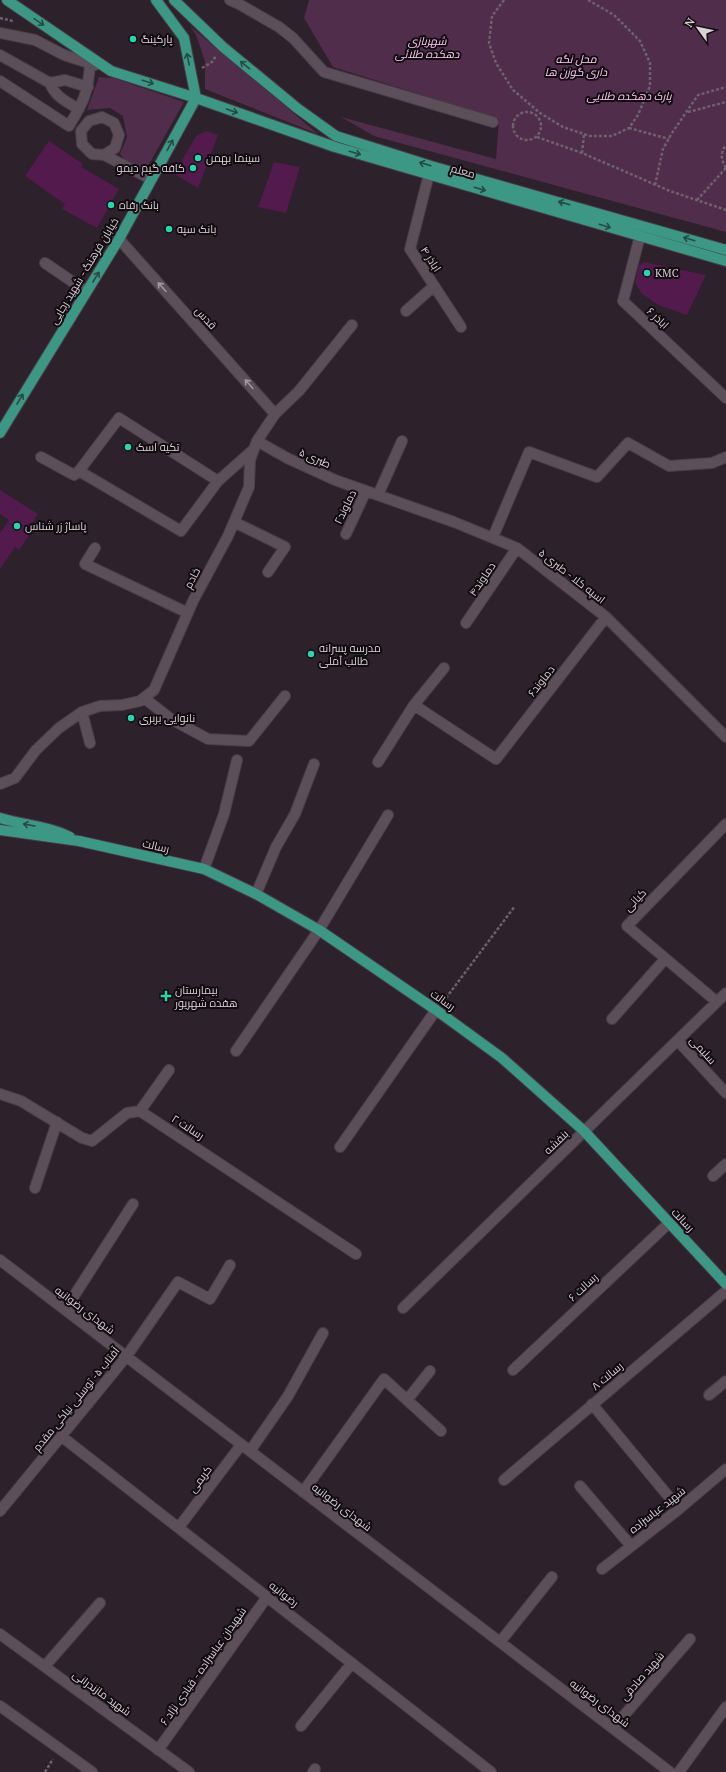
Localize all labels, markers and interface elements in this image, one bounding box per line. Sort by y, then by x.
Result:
north arrow [678,8,718,48]
text: N [681,15,698,30]
one-way arrow [33,18,44,26]
place label: پارکینگ [141,32,172,46]
marker: پارکینگ [128,34,138,44]
park label: شهربازی دهکده طلائی [395,34,460,61]
park label: محل نگه داری گوزن ها [545,52,608,79]
one-way arrow [183,53,191,66]
one-way arrow [239,61,250,70]
one-way arrow [141,79,154,86]
park label: پارک دهکده طلایی [587,89,672,104]
one-way arrow [226,107,238,115]
one-way arrow [166,139,174,151]
one-way arrow [349,150,362,157]
place label: سینما بهمن [206,151,260,165]
marker: سینما بهمن [193,153,203,163]
one-way arrow [419,160,432,167]
place label: کافه گیم دیمو [117,161,185,176]
street label: معلم [449,161,477,182]
marker: کافه گیم دیمو [188,163,198,173]
one-way arrow [474,186,487,193]
place label: بانک رفاه [119,198,159,212]
one-way arrow [557,199,570,206]
marker: بانک رفاه [106,200,116,210]
street label: خیابان فرهنگ - شهید رجایی [47,215,121,327]
place label: بانک سپه [177,222,217,236]
one-way arrow [598,223,611,230]
marker: بانک سپه [164,224,174,234]
one-way arrow [682,235,695,242]
street label: اباذر ۴ [418,244,444,274]
place label: KMC [655,266,679,280]
marker: KMC [642,268,652,278]
one-way arrow [91,271,100,282]
one-way arrow [158,282,167,293]
street label: قدس [192,304,220,332]
street label: اباذر ۶ [644,304,672,332]
one-way arrow [244,379,253,390]
one-way arrow [17,393,25,405]
place label: تکیه اسک [136,440,180,454]
marker: تکیه اسک [123,442,133,452]
street label: طبری ۵ [297,445,333,471]
street label: دماوند۲ [331,488,359,526]
place label: پاساژ زر شناس [25,519,87,533]
marker: پاساژ زر شناس [12,521,22,531]
street label: اسپه کلا - طبری ۵ [536,546,608,606]
street label: دماوند۴ [466,559,498,599]
street label: خادم [181,565,204,591]
place label: مدرسه پسرانه طالب آملی [319,641,381,668]
marker: مدرسه پسرانه طالب آملی [306,649,316,659]
street label: دماوند۶ [524,663,558,699]
place label: نانوایی بربری [139,711,195,725]
marker: نانوایی بربری [126,713,136,723]
one-way arrow [22,821,35,829]
street label: رسالت [141,836,171,856]
street label: کیانی [621,886,649,914]
place label: بیمارستان هفده شهریور [174,983,238,1010]
street label: رسالت [428,986,458,1014]
marker: بیمارستان هفده شهریور [160,990,172,1002]
street label: سلیمی [687,1033,719,1067]
street label: رسالت ۲ [169,1111,207,1143]
street label: بنفشه [541,1127,571,1157]
street label: رسالت [669,1205,697,1235]
street label: رسالت ۶ [565,1270,601,1304]
street label: شهدای رضوانیه [52,1283,118,1337]
street label: آفتاب ۵- توسلی نیاکی مقدم [30,1344,123,1455]
street label: رسالت ۸ [588,1359,626,1393]
street label: کریمی [185,1463,215,1495]
street label: شهدای رضوانیه [309,1480,375,1534]
street label: شهید عباسزاده [626,1484,688,1536]
street label: رضوانیه [266,1578,302,1610]
street label: شهیدان عباسزاده - قبادی نژاد ۶ [157,1604,249,1728]
street label: شهید صادقی [617,1649,667,1703]
street label: شهید مازندرانی [70,1667,134,1719]
street label: شهدای رضوانیه [567,1676,633,1730]

